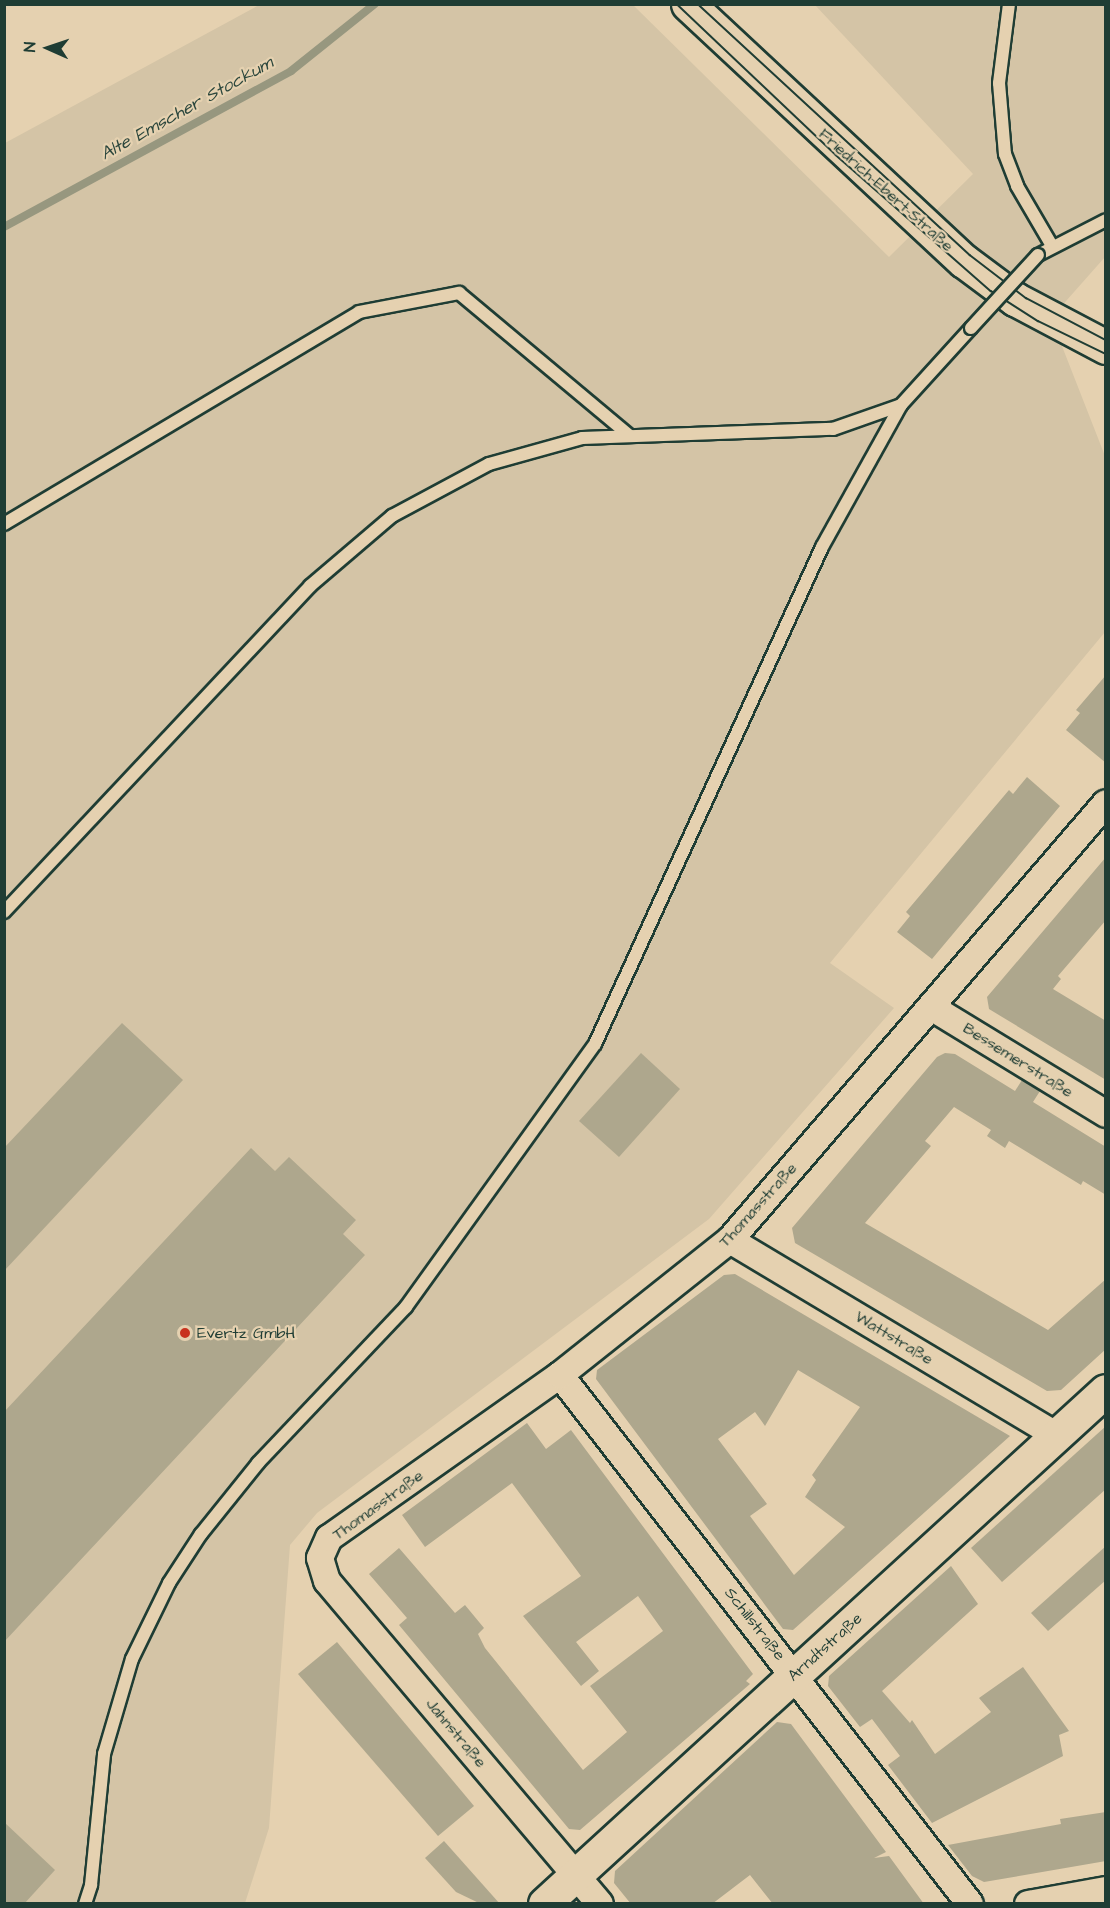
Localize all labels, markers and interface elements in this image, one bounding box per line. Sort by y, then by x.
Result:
north arrow [18,18,78,78]
text: N [19,41,41,53]
water label: Alte Emscher Stockum [97,53,277,165]
street label: Friedrich-Ebert-Straße [815,124,957,256]
street label: Bessemerstraße [959,1018,1077,1102]
street label: Thomasstraße [715,1159,801,1251]
street label: Wattstraße [852,1307,936,1369]
place label: Evertz GmbH [197,1323,295,1343]
marker: Evertz GmbH [178,1326,192,1340]
street label: Thomasstraße [329,1466,427,1544]
street label: Schillstraße [721,1584,789,1664]
street label: Arndtstraße [784,1609,866,1685]
street label: Jahnstraße [422,1695,490,1771]

